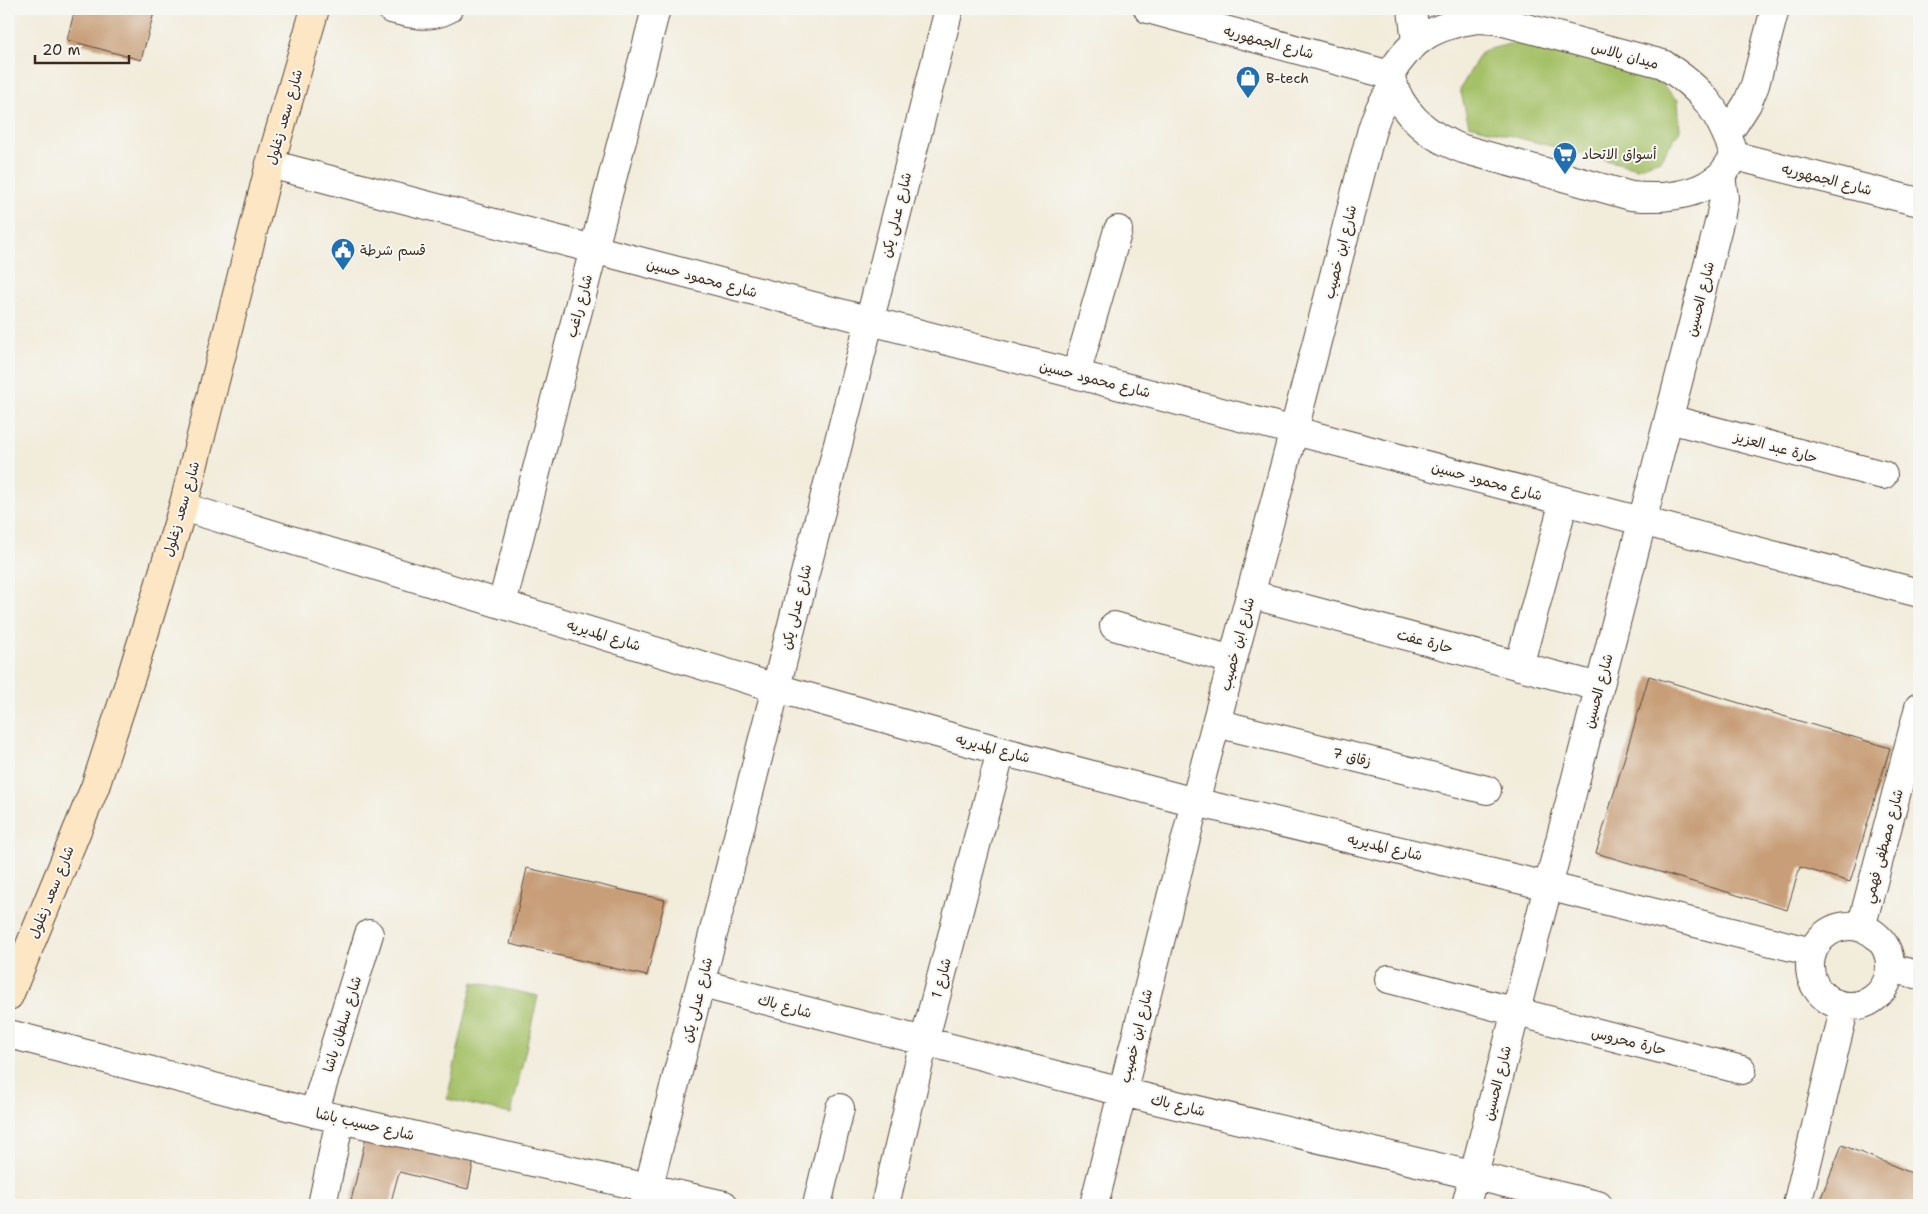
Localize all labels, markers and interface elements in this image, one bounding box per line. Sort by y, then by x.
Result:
street label: شارع الجمهوريه [1222,21,1316,64]
scale bar [35,32,129,64]
street label: ميدان بالاس [1589,37,1661,73]
text: 20 m [42,40,81,60]
shop icon: B-tech [1235,65,1261,99]
street label: شارع سعد زغلول [262,67,307,167]
place label: B-tech [1266,69,1309,87]
supermarket icon: أسواق الاتحاد [1552,141,1578,175]
place label: أسواق الاتحاد [1582,145,1657,163]
street label: شارع الجمهوريه [1780,159,1874,200]
street label: شارع عدلى يكن [877,170,916,260]
street label: شارع ابن خصيب [1320,203,1361,301]
public building icon: قسم شرطة [330,237,356,271]
place label: قسم شرطة [360,241,426,261]
street label: شارع محمود حسين [644,255,759,302]
street label: شارع الحسين [1682,260,1719,339]
street label: شارع راغب [562,272,597,340]
street label: شارع محمود حسين [1037,357,1152,402]
street label: حارة عبد العزيز [1731,427,1820,467]
street label: شارع محمود حسين [1429,458,1544,505]
street label: شارع سعد زغلول [159,459,204,559]
street label: شارع عدلى يكن [777,562,816,652]
street label: شارع ابن خصيب [1216,595,1259,693]
street label: شارع المديريه [565,615,643,656]
street label: حارة عفت [1395,625,1455,657]
street label: شارع الحسين [1579,652,1618,731]
street label: شارع المديريه [954,729,1032,768]
street label: زقاق 7 [1331,743,1373,771]
street label: شارع مصطفى فهمي [1859,787,1911,906]
street label: شارع المديريه [1346,830,1424,865]
street label: شارع سعد زغلول [24,843,79,942]
street label: شارع عدلى يكن [678,955,717,1045]
street label: شارع 1 [927,956,956,1000]
street label: شارع سلطان باشا [319,974,366,1075]
street label: شارع ابن خصيب [1116,987,1157,1085]
street label: شارع باك [756,990,814,1023]
street label: حارة محروس [1590,1023,1668,1059]
street label: شارع الحسين [1479,1044,1516,1123]
street label: شارع باك [1149,1090,1207,1121]
street label: شارع حسيب باشا [314,1104,416,1145]

